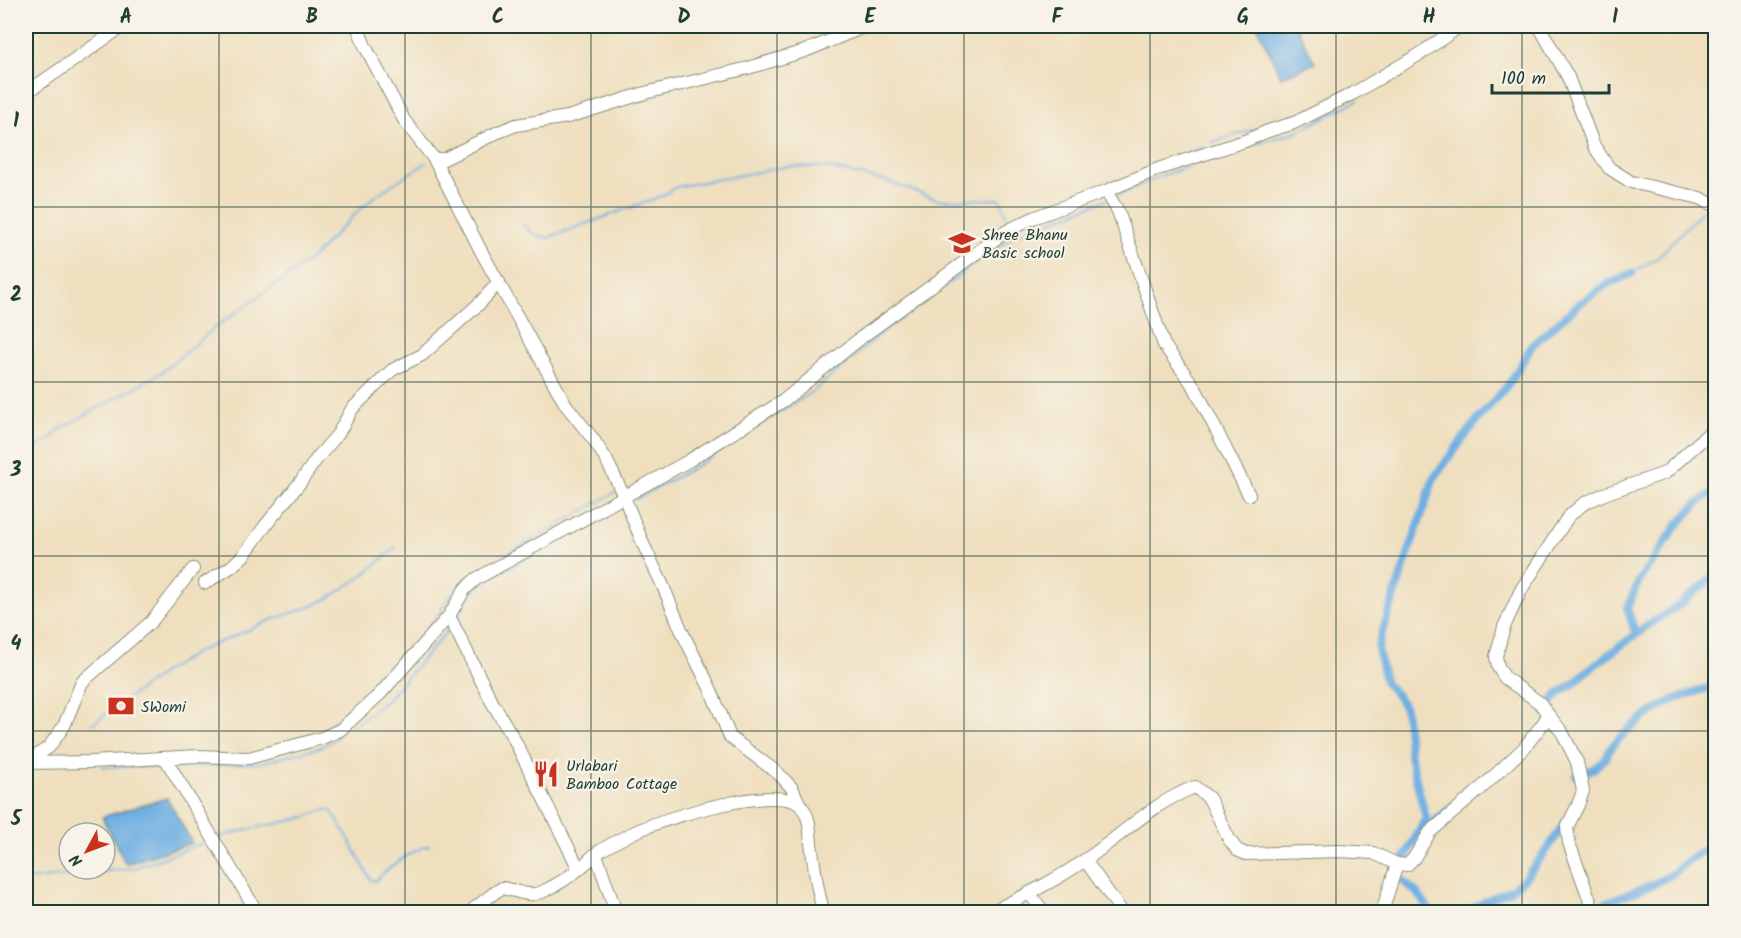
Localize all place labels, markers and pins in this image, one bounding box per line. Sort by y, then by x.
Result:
place label: Shree Bhanu Basic school [982,223,1068,266]
school or university icon: Shree Bhanu Basic school [947,228,977,258]
bank icon: SWomi [106,691,136,721]
place label: SWomi [141,695,187,720]
place label: Urlabari Bamboo Cottage [566,754,677,797]
restaurant icon: Urlabari Bamboo Cottage [531,759,561,789]

